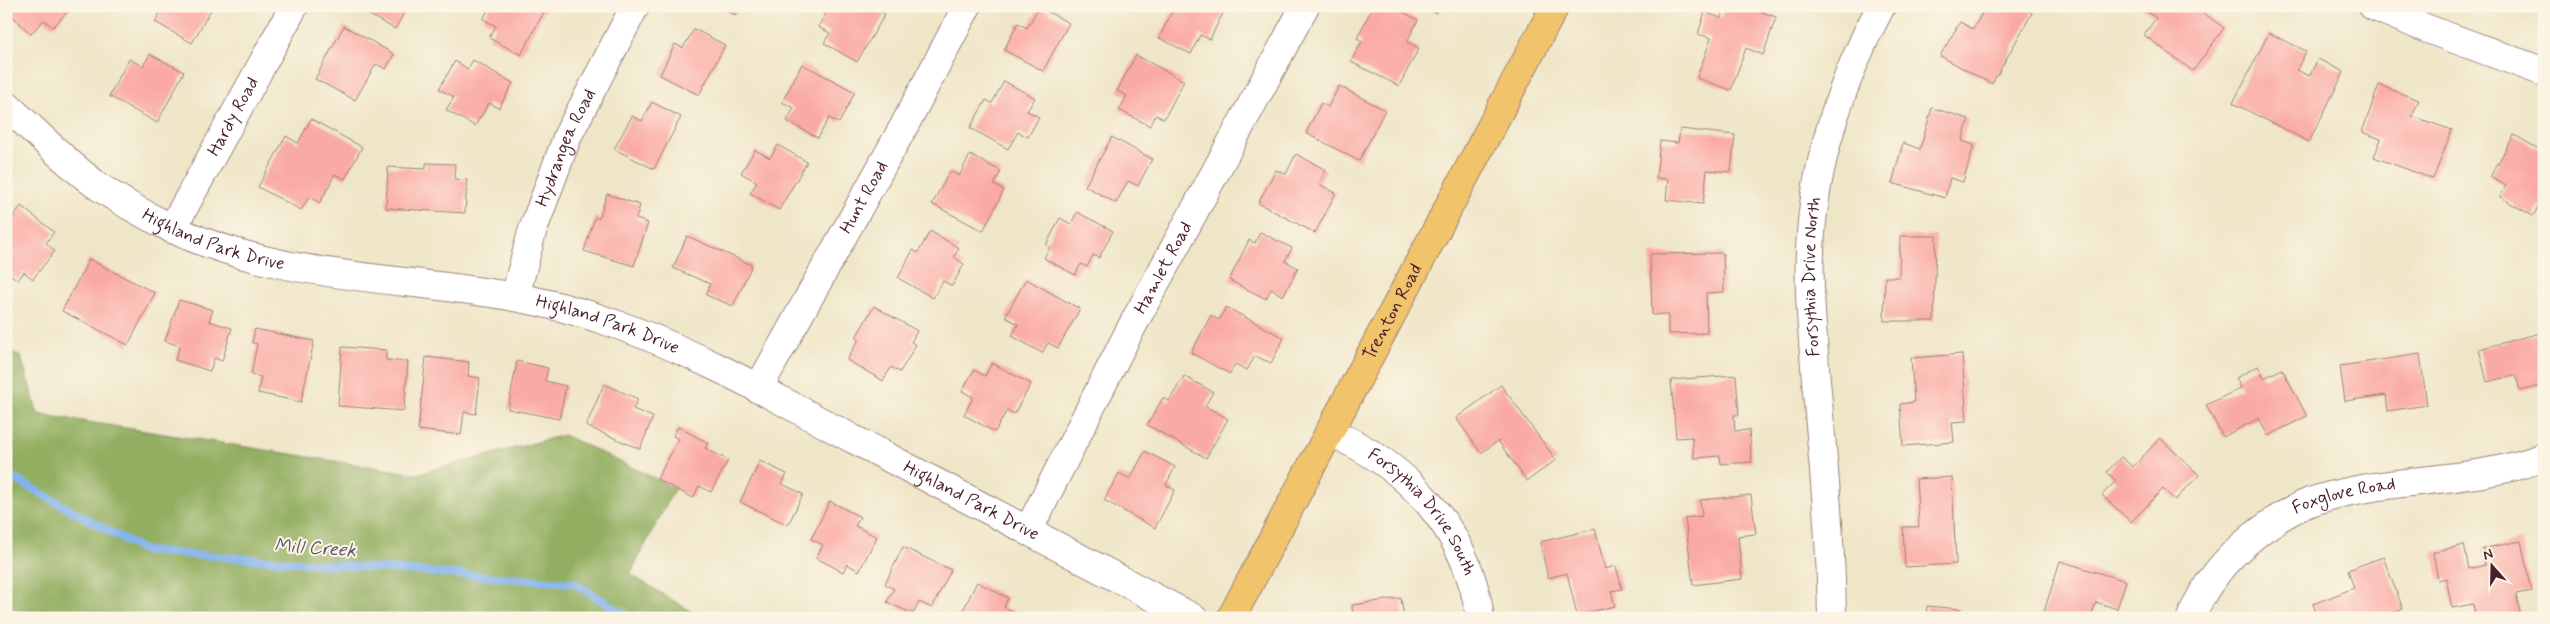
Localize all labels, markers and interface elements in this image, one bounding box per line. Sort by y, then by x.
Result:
street label: Hardy Road [202,73,265,161]
street label: Hydrangea Road [530,85,602,210]
street label: Hunt Road [834,157,894,238]
street label: Forsythia Drive North [1798,195,1827,358]
street label: Highland Park Drive [138,203,287,276]
street label: Hamlet Road [1129,217,1198,318]
street label: Trenton Road [1358,260,1428,365]
street label: Highland Park Drive [533,290,683,360]
street label: Forsythia Drive South [1363,443,1481,579]
street label: Highland Park Drive [899,455,1043,546]
street label: Foxglove Road [2288,472,2397,520]
water label: Mill Creek [273,533,357,563]
north arrow [2468,542,2518,592]
text: N [2480,545,2495,565]

